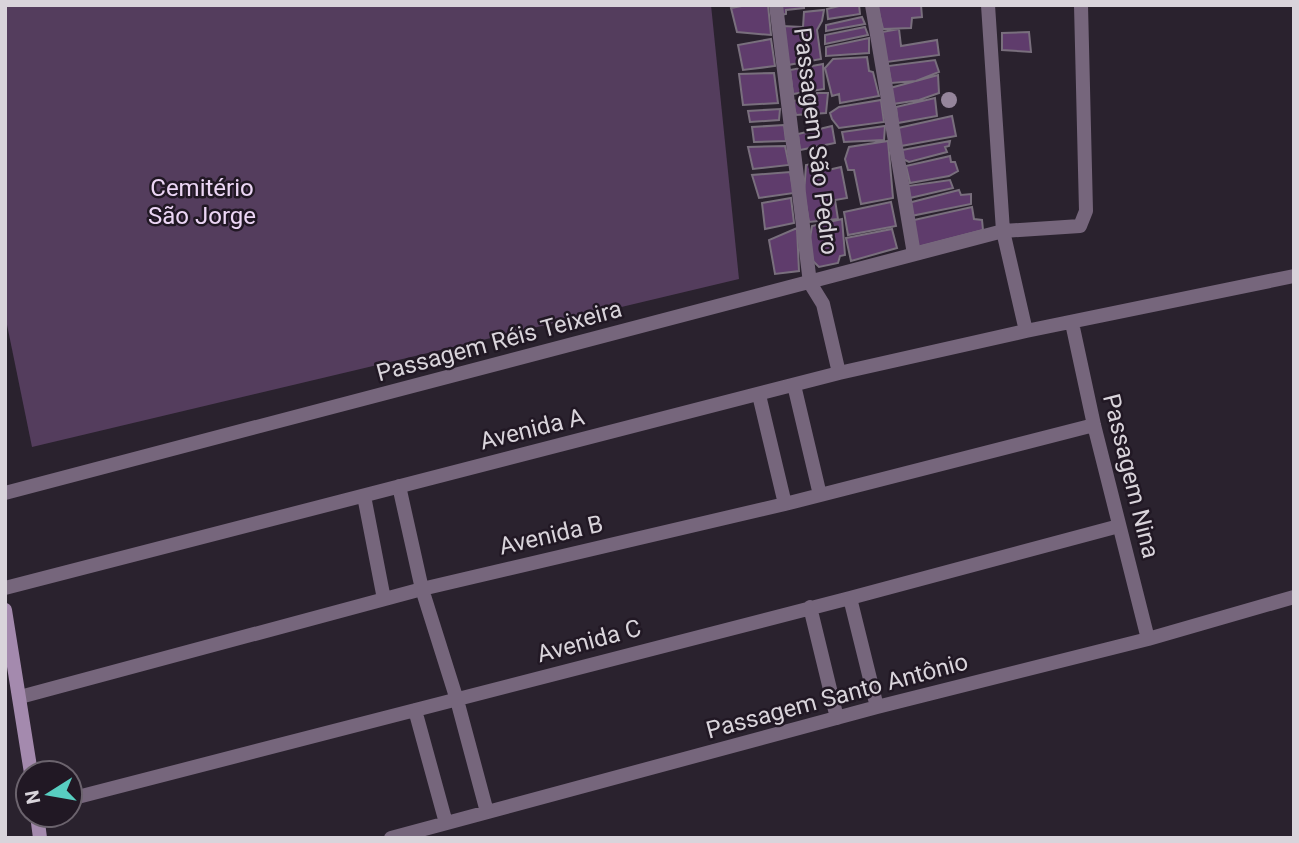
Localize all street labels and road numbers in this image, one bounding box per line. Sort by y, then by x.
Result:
street label: Passagem São Pedro [788,26,844,256]
street label: Passagem Réis Teixeira [373,295,625,387]
street label: Passagem Nina [1097,391,1165,561]
street label: Avenida A [477,402,587,455]
street label: Avenida B [496,509,606,561]
street label: Avenida C [534,614,644,668]
street label: Passagem Santo Antônio [703,648,971,744]

